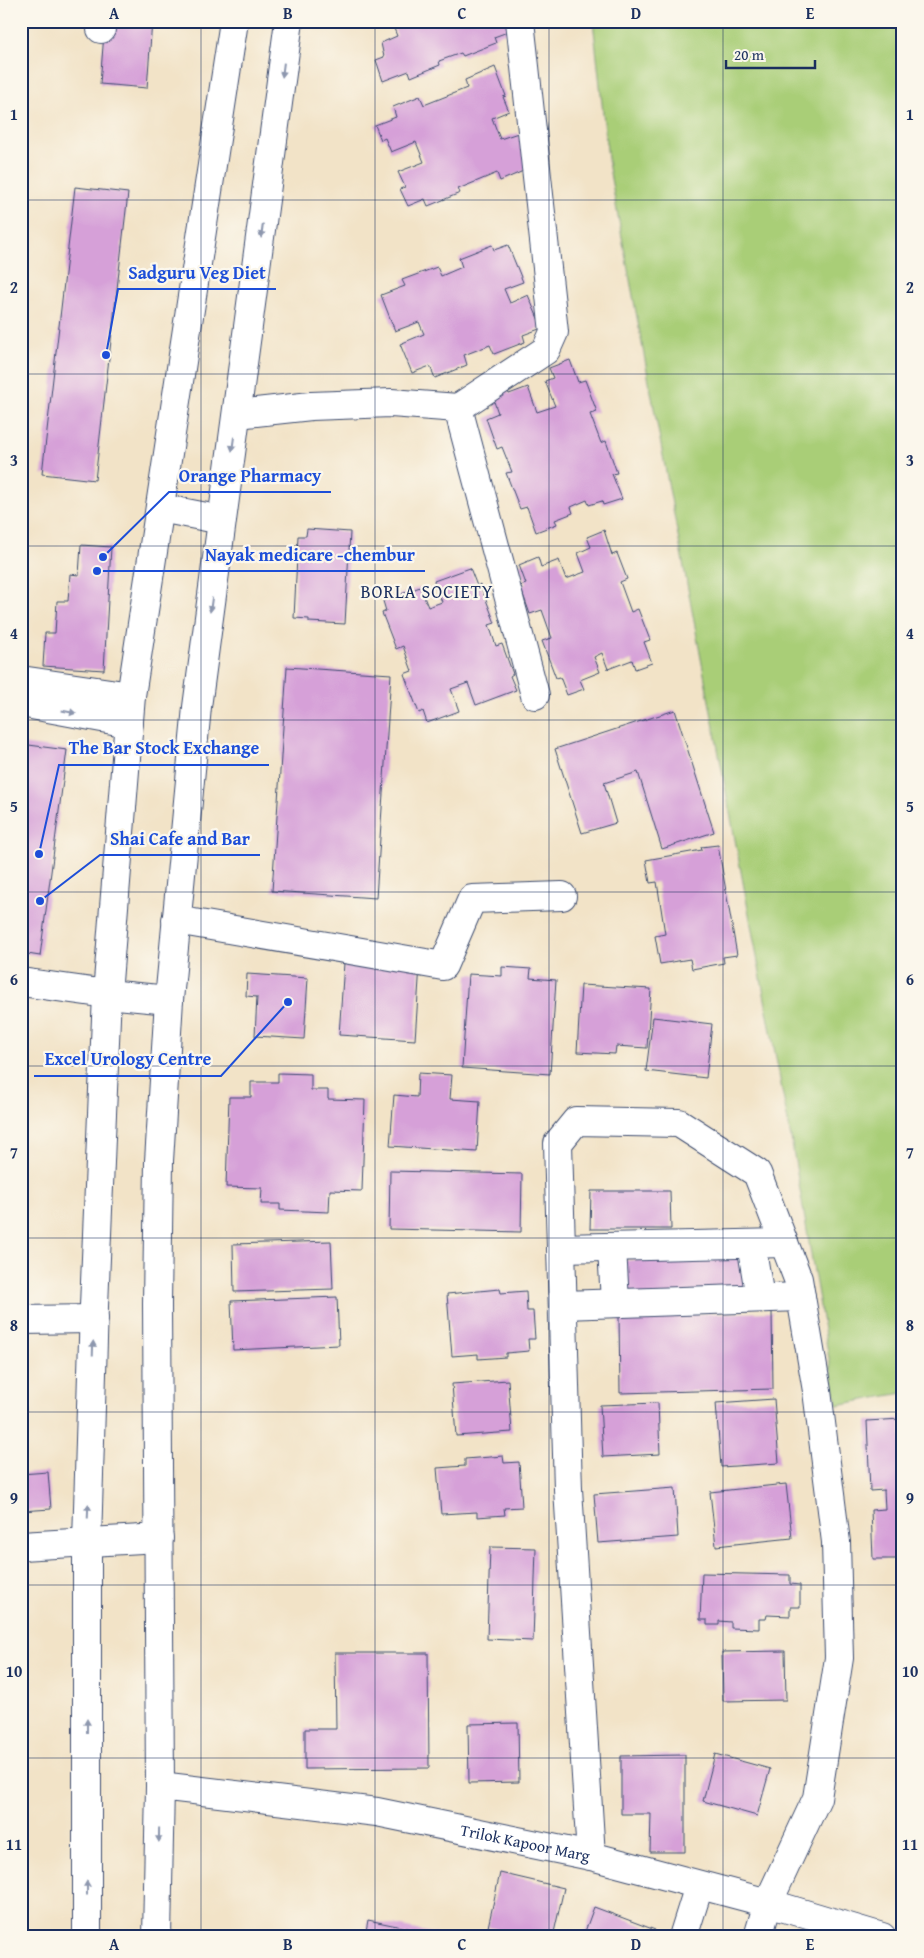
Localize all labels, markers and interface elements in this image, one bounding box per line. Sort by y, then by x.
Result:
text: A [109,1,120,25]
text: B [283,1,293,25]
text: C [457,1,467,25]
text: D [631,1,641,25]
text: E [806,1,815,25]
scale bar [726,38,815,70]
text: 20 m [734,44,765,65]
one-way arrow [279,62,287,78]
text: 1 [10,102,18,126]
text: 1 [906,102,914,126]
one-way arrow [258,223,266,239]
callout: Sadguru Veg Diet [118,256,276,289]
text: Sadguru Veg Diet [128,259,266,286]
text: 2 [10,275,18,299]
text: 2 [906,275,914,299]
one-way arrow [228,436,236,452]
text: 3 [10,448,18,472]
text: 3 [906,448,914,472]
callout: Orange Pharmacy [169,459,331,492]
text: Orange Pharmacy [179,462,322,489]
callout: Nayak medicare -chembur [195,538,425,571]
text: Nayak medicare -chembur [205,541,416,568]
district label: BORLA SOCIETY [360,578,494,605]
one-way arrow [206,597,214,613]
text: 4 [10,621,18,645]
text: 4 [906,621,914,645]
one-way arrow [62,708,78,716]
callout: The Bar Stock Exchange [59,732,269,765]
text: The Bar Stock Exchange [69,734,260,761]
text: 5 [10,794,18,818]
text: 5 [906,794,914,818]
callout: Shai Cafe and Bar [100,822,260,855]
text: Shai Cafe and Bar [110,825,251,852]
text: 6 [10,967,18,991]
text: 6 [906,967,914,991]
callout: Excel Urology Centre [34,1043,221,1076]
text: Excel Urology Centre [45,1045,211,1072]
text: 7 [10,1140,18,1164]
text: 7 [906,1140,914,1164]
text: 8 [10,1313,18,1337]
text: 8 [906,1313,914,1337]
one-way arrow [89,1340,97,1356]
text: 9 [10,1486,18,1510]
text: 9 [906,1486,914,1510]
one-way arrow [85,1502,93,1518]
text: 10 [6,1659,22,1683]
text: 10 [902,1659,918,1683]
one-way arrow [83,1717,91,1733]
street label: Trilok Kapoor Marg [458,1817,592,1868]
one-way arrow [155,1827,163,1843]
text: 11 [6,1832,22,1856]
text: 11 [902,1832,918,1856]
one-way arrow [83,1880,91,1896]
text: A [109,1932,120,1956]
text: B [283,1932,293,1956]
text: C [457,1932,467,1956]
text: D [631,1932,641,1956]
text: E [806,1932,815,1956]

